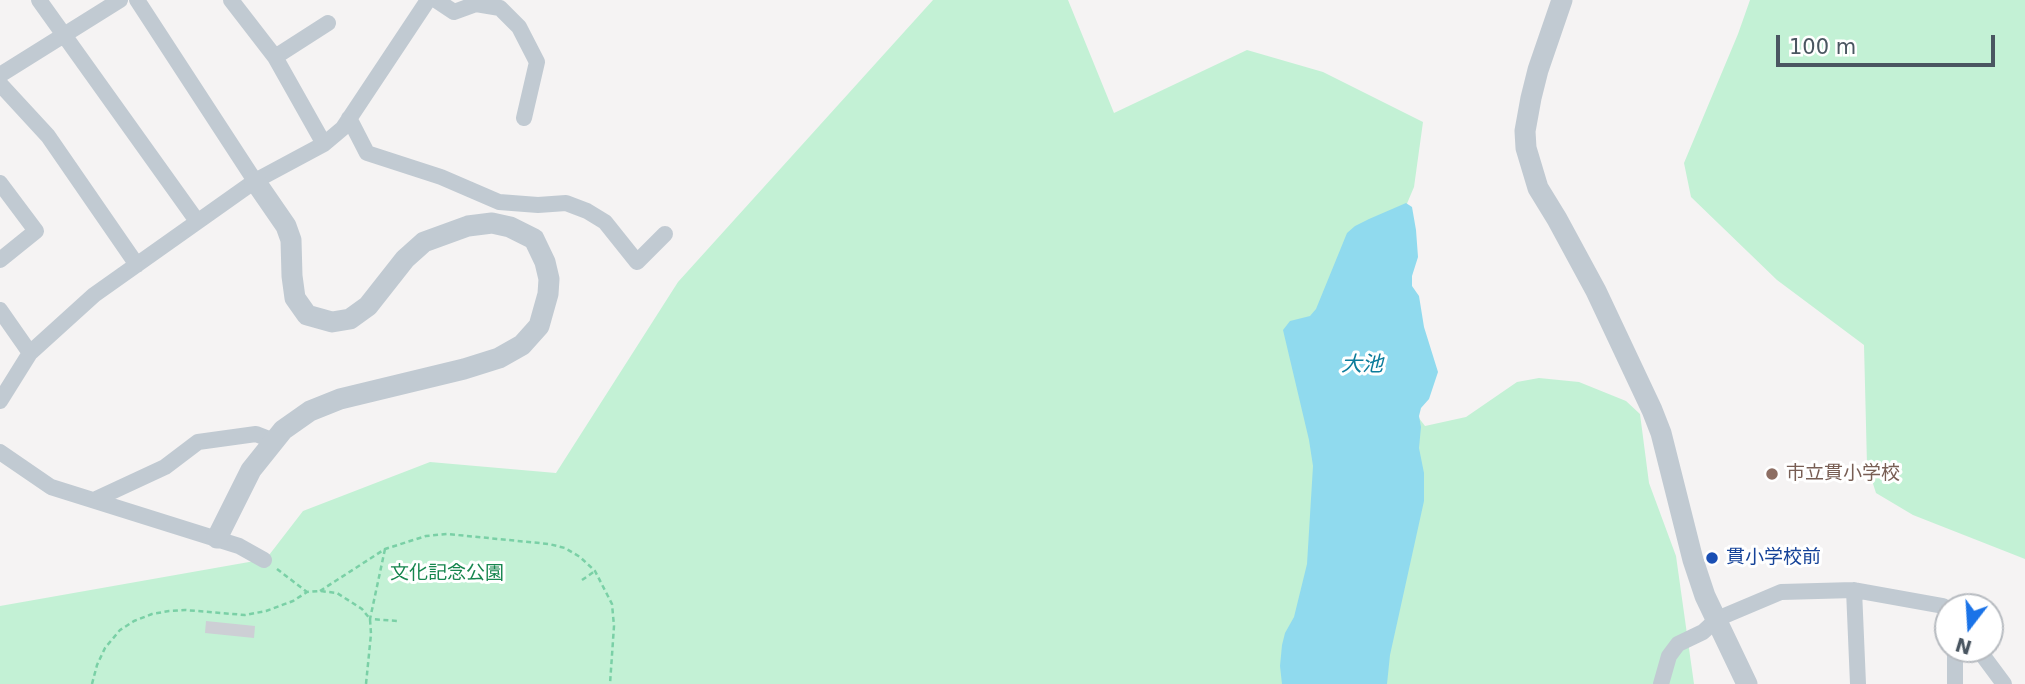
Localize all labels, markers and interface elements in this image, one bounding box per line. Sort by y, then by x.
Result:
scale bar [1780,21,1999,65]
text: 100 m [1789,35,1856,59]
water label: 大池 [1341,353,1383,379]
place label: 市立貫小学校 [1786,463,1900,485]
marker: 市立貫小学校 [1764,466,1780,482]
place label: 貫小学校前 [1726,547,1821,569]
marker: 貫小学校前 [1704,550,1720,566]
park label: 文化記念公園 [390,563,504,585]
north arrow [1934,593,2004,663]
text: N [1953,633,1974,659]

